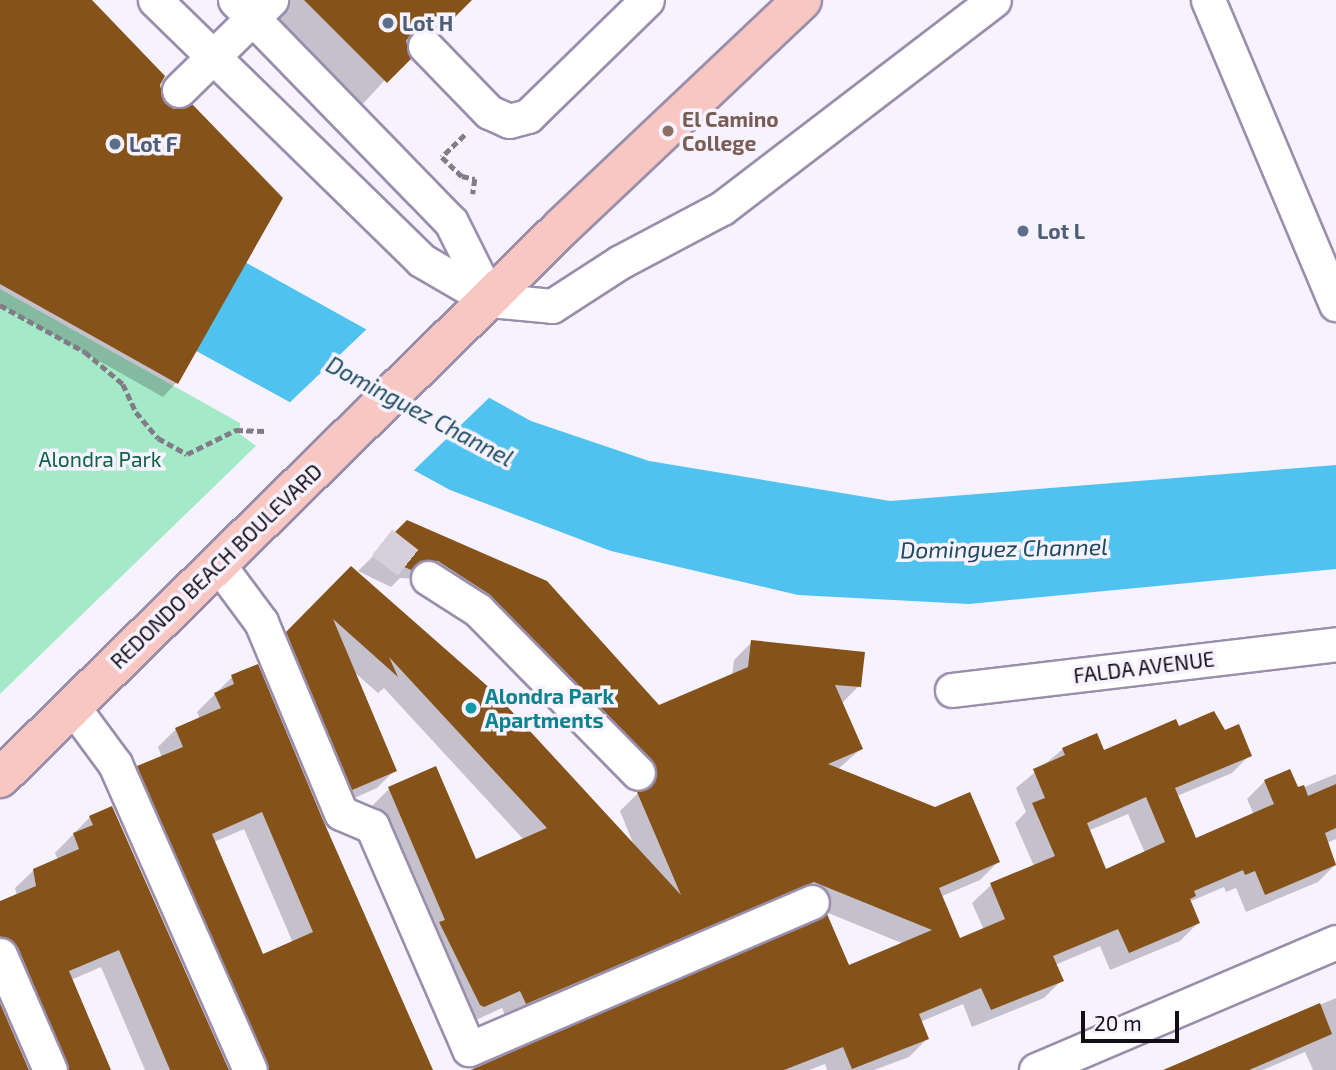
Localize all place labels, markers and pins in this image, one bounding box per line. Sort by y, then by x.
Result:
place label: Lot H [402,10,453,36]
marker: Lot H [380,15,396,31]
place label: El Camino College [682,106,779,156]
marker: El Camino College [660,123,676,139]
place label: Lot F [129,131,177,157]
marker: Lot F [107,136,123,152]
place label: Lot L [1037,218,1085,244]
marker: Lot L [1015,223,1031,239]
place label: Alondra Park Apartments [485,683,614,733]
marker: Alondra Park Apartments [463,700,479,716]

